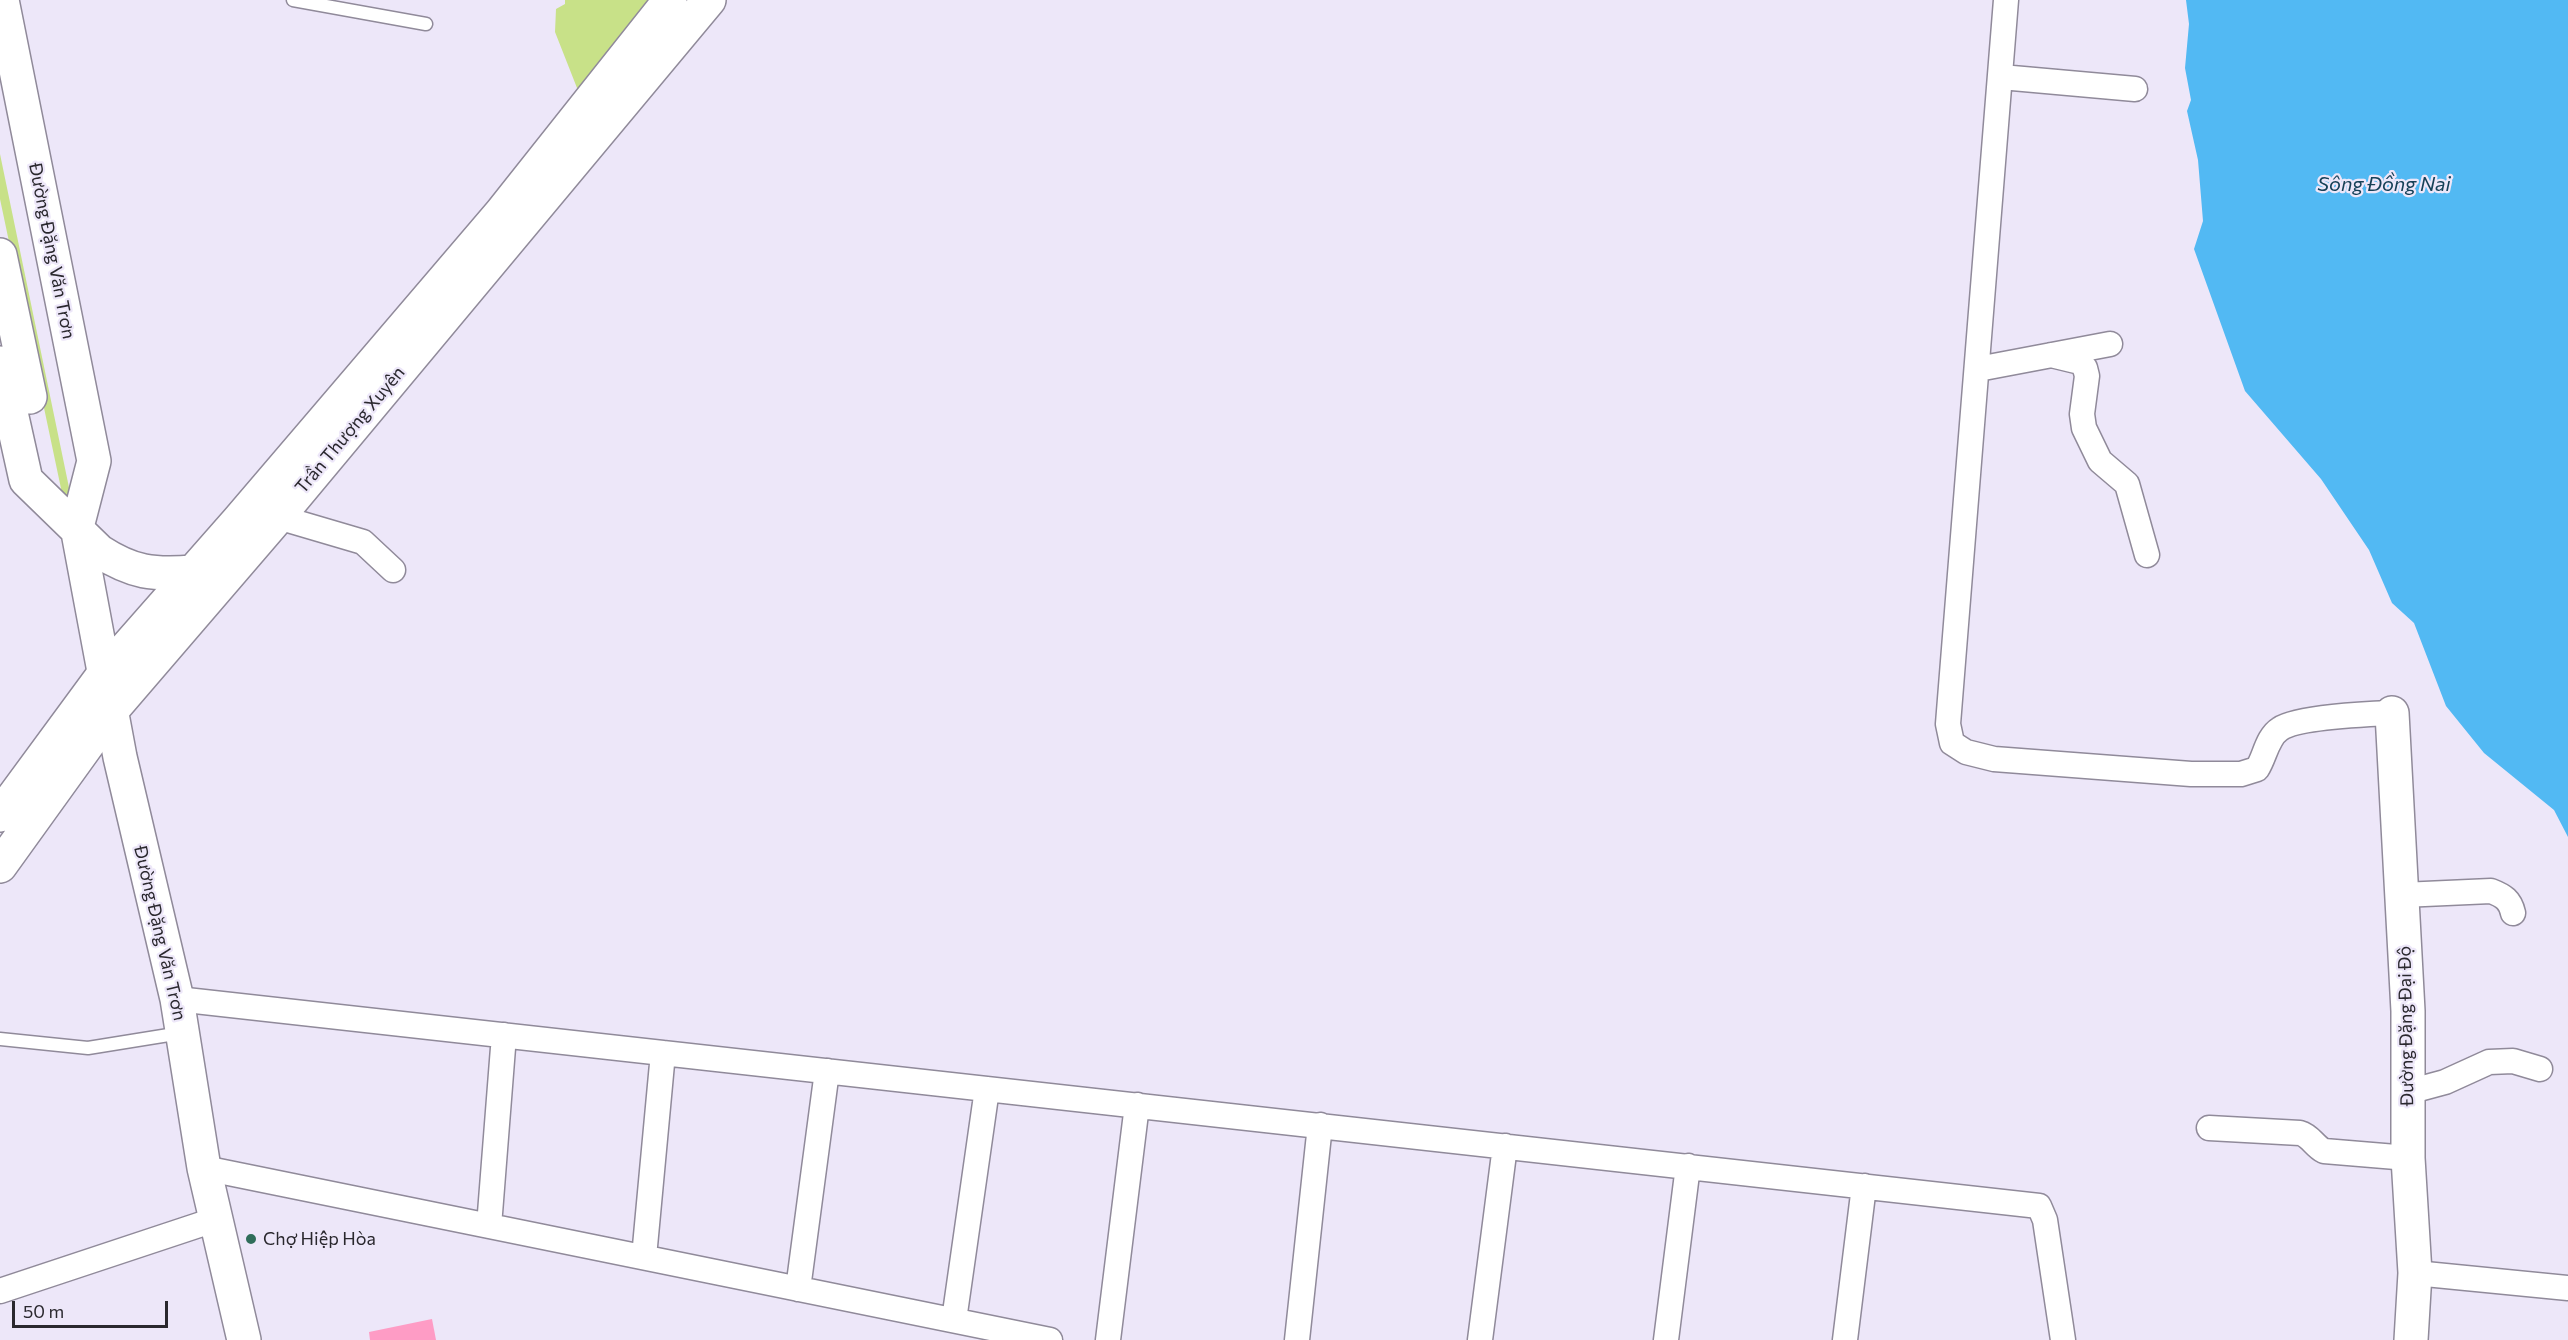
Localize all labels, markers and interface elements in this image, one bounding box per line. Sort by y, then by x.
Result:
street label: Đường Đặng Văn Trơn [24,161,80,341]
water label: Sông Đồng Nai [2317,172,2451,196]
street label: Trần Thượng Xuyên [291,362,409,498]
street label: Đường Đặng Văn Trơn [129,843,191,1023]
street label: Đường Đặng Đại Độ [2394,946,2418,1106]
place label: Chợ Hiệp Hòa [263,1228,376,1250]
marker: Chợ Hiệp Hòa [244,1232,258,1246]
scale bar [15,1289,171,1327]
text: 50 m [23,1300,64,1322]

